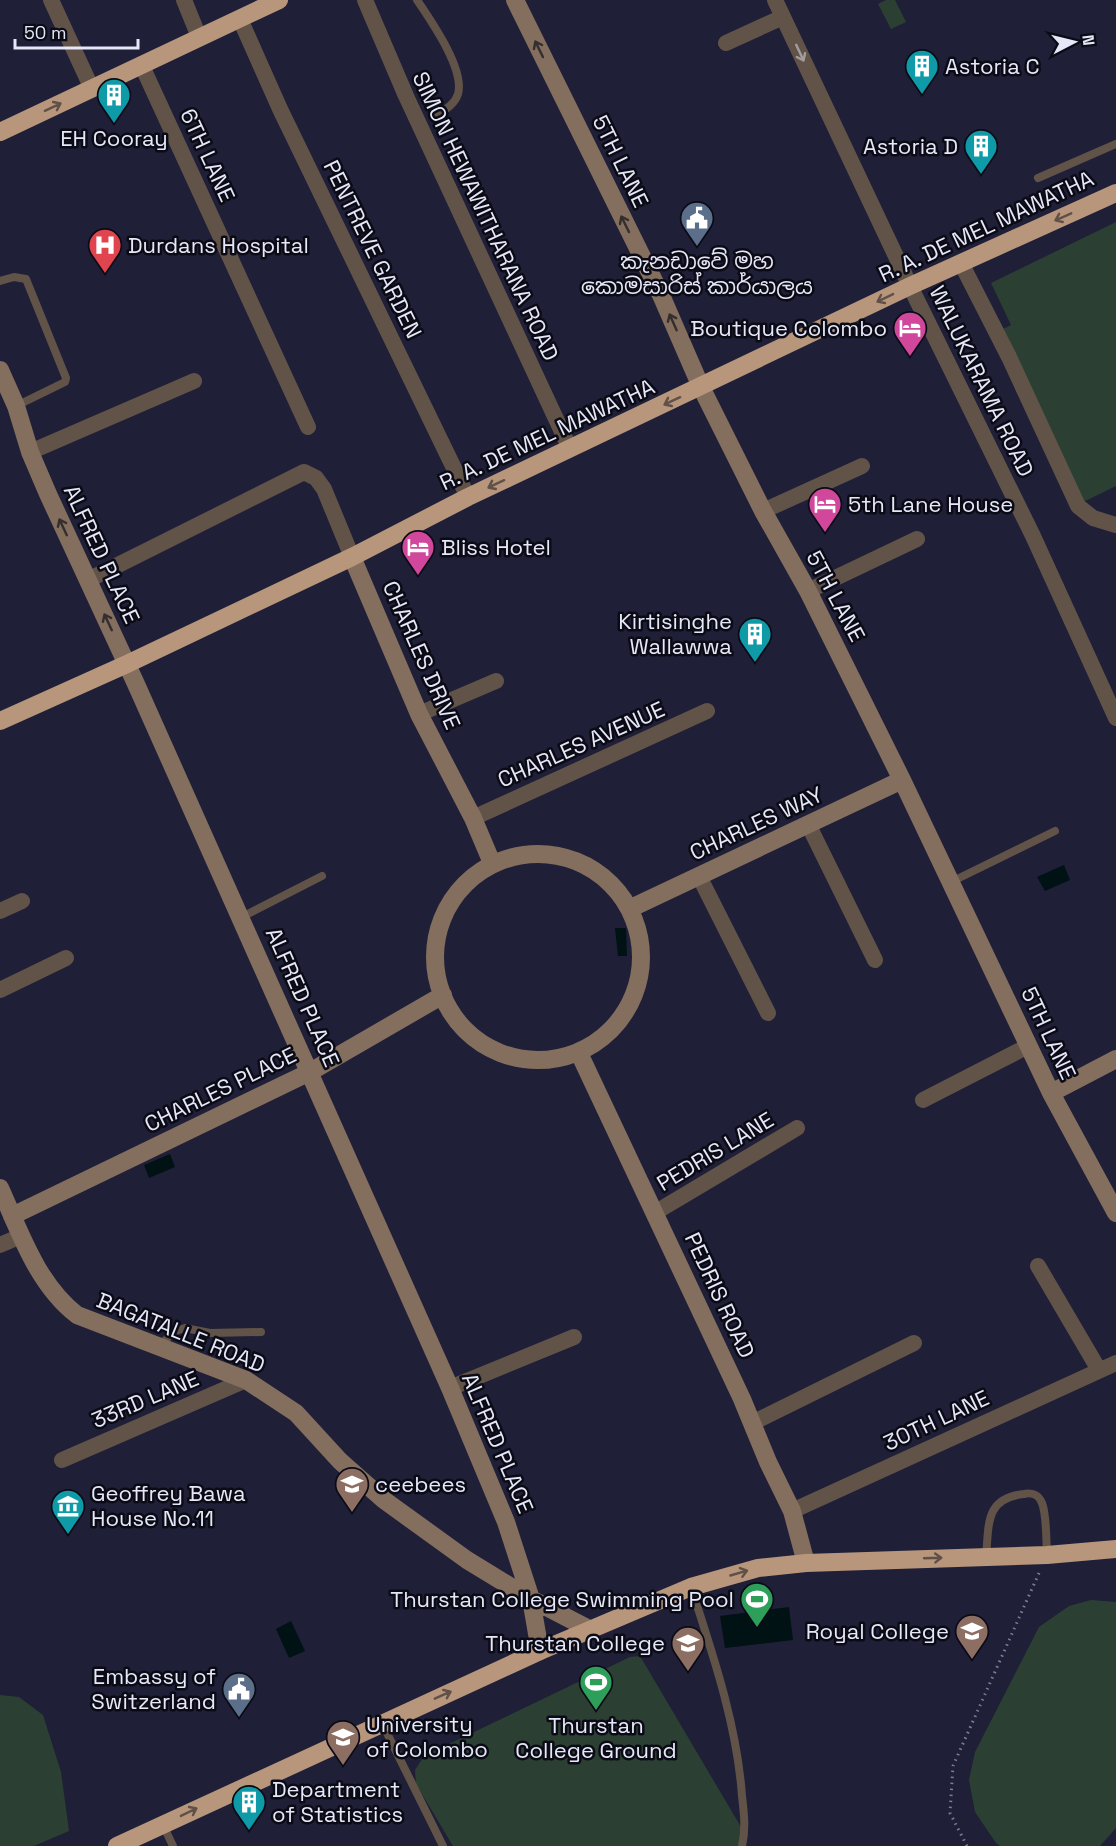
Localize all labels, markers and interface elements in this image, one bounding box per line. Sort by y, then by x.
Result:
scale bar [15,12,138,50]
north arrow [1044,12,1104,72]
text: 50 m [24,21,66,44]
text: N [1077,34,1099,47]
one-way arrow [533,40,544,58]
one-way arrow [795,43,807,61]
building icon: Astoria C [904,48,940,95]
place label: Astoria C [945,52,1040,80]
street label: SIMON HEWAWITHARANA ROAD [407,67,565,365]
building icon: EH Cooray [96,77,132,124]
one-way arrow [44,101,62,113]
street label: 6TH LANE [174,104,242,206]
street label: 5TH LANE [587,110,655,212]
place label: EH Cooray [60,124,168,152]
building icon: Astoria D [963,128,999,175]
place label: Astoria D [863,132,958,160]
street label: PENTREVE GARDEN [318,155,428,343]
street label: R. A. DE MEL MAWATHA [874,164,1098,288]
public building icon: කැනඩාවේ මහ කොමසාරිස් කාර්යාලය [679,200,715,247]
one-way arrow [1054,211,1072,223]
one-way arrow [619,215,631,233]
hospital icon: Durdans Hospital [87,227,123,274]
place label: Durdans Hospital [128,231,309,259]
place label: කැනඩාවේ මහ කොමසාරිස් කාර්යාලය [581,247,813,300]
street label: WALUKARAMA ROAD [924,281,1040,481]
one-way arrow [877,293,895,304]
hotel icon: Boutique Colombo [892,310,928,357]
one-way arrow [666,313,678,331]
place label: Boutique Colombo [690,314,887,342]
street label: R. A. DE MEL MAWATHA [435,372,659,496]
one-way arrow [663,395,681,407]
one-way arrow [487,479,505,491]
street label: ALFRED PLACE [58,480,146,628]
hotel icon: 5th Lane House [807,486,843,533]
place label: 5th Lane House [848,490,1013,518]
one-way arrow [57,519,69,537]
hotel icon: Bliss Hotel [400,529,436,576]
place label: Bliss Hotel [441,533,551,561]
street label: 5TH LANE [800,546,872,646]
street label: CHARLES DRIVE [377,576,467,734]
place label: Kirtisinghe Wallawwa [618,607,732,660]
one-way arrow [101,614,113,632]
building icon: Kirtisinghe Wallawwa [737,616,773,663]
street label: CHARLES AVENUE [493,695,669,793]
street label: CHARLES WAY [685,780,828,866]
street label: ALFRED PLACE [260,923,346,1071]
street label: 5TH LANE [1015,982,1083,1084]
street label: CHARLES PLACE [140,1040,300,1138]
street label: PEDRIS LANE [651,1105,779,1197]
street label: PEDRIS ROAD [679,1228,761,1362]
street label: BAGATALLE ROAD [93,1286,269,1378]
street label: 33RD LANE [87,1364,203,1434]
street label: ALFRED PLACE [456,1369,540,1517]
street label: 30TH LANE [879,1383,993,1457]
school or university icon: ceebees [334,1466,370,1513]
place label: ceebees [375,1470,466,1498]
place label: Geoffrey Bawa House No.11 [91,1479,246,1532]
museum icon: Geoffrey Bawa House No.11 [50,1488,86,1535]
one-way arrow [923,1553,943,1564]
one-way arrow [729,1567,748,1579]
sports icon: Thurstan College Swimming Pool [739,1581,775,1628]
place label: Thurstan College Swimming Pool [390,1585,734,1613]
school or university icon: Royal College [954,1613,990,1660]
place label: Royal College [806,1617,949,1645]
school or university icon: Thurstan College [670,1625,706,1672]
place label: Thurstan College [485,1629,665,1657]
place label: Embassy of Switzerland [91,1662,216,1715]
sports icon: Thurstan College Ground [578,1664,614,1711]
public building icon: Embassy of Switzerland [221,1671,257,1718]
one-way arrow [433,1689,451,1701]
place label: University of Colombo [366,1710,488,1763]
place label: Thurstan College Ground [515,1711,677,1764]
school or university icon: University of Colombo [325,1719,361,1766]
place label: Department of Statistics [272,1775,403,1828]
building icon: Department of Statistics [231,1784,267,1831]
one-way arrow [180,1805,198,1817]

